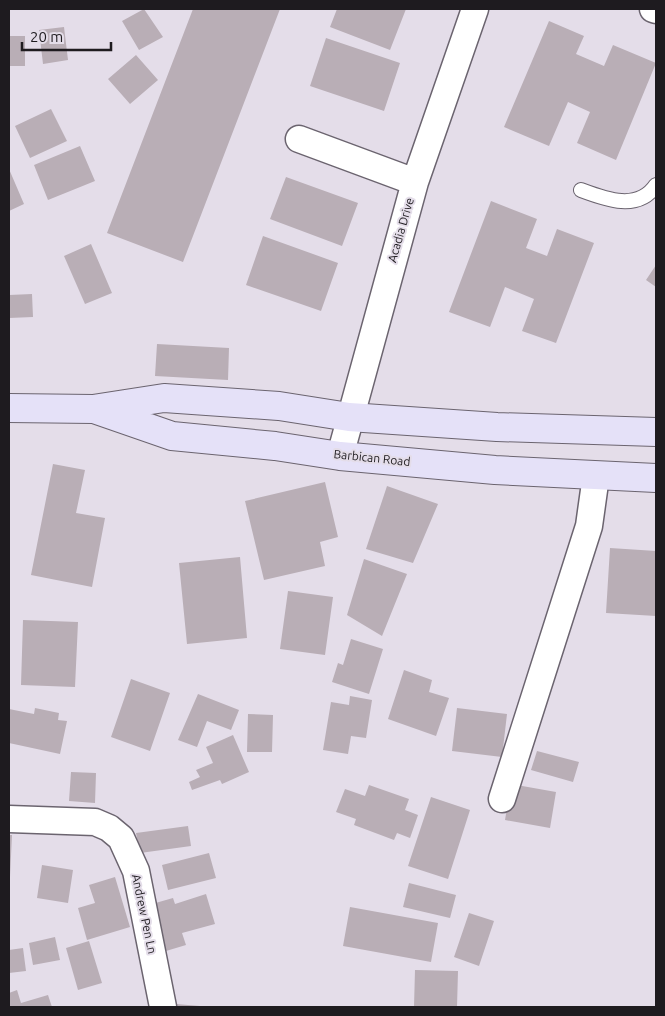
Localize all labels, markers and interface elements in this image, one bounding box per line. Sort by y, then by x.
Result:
scale bar [22,20,111,52]
text: 20 m [30,28,63,45]
street label: Acadia Drive [385,196,416,264]
street label: Barbican Road [333,447,411,468]
street label: Andrew Pen Ln [130,873,159,955]

